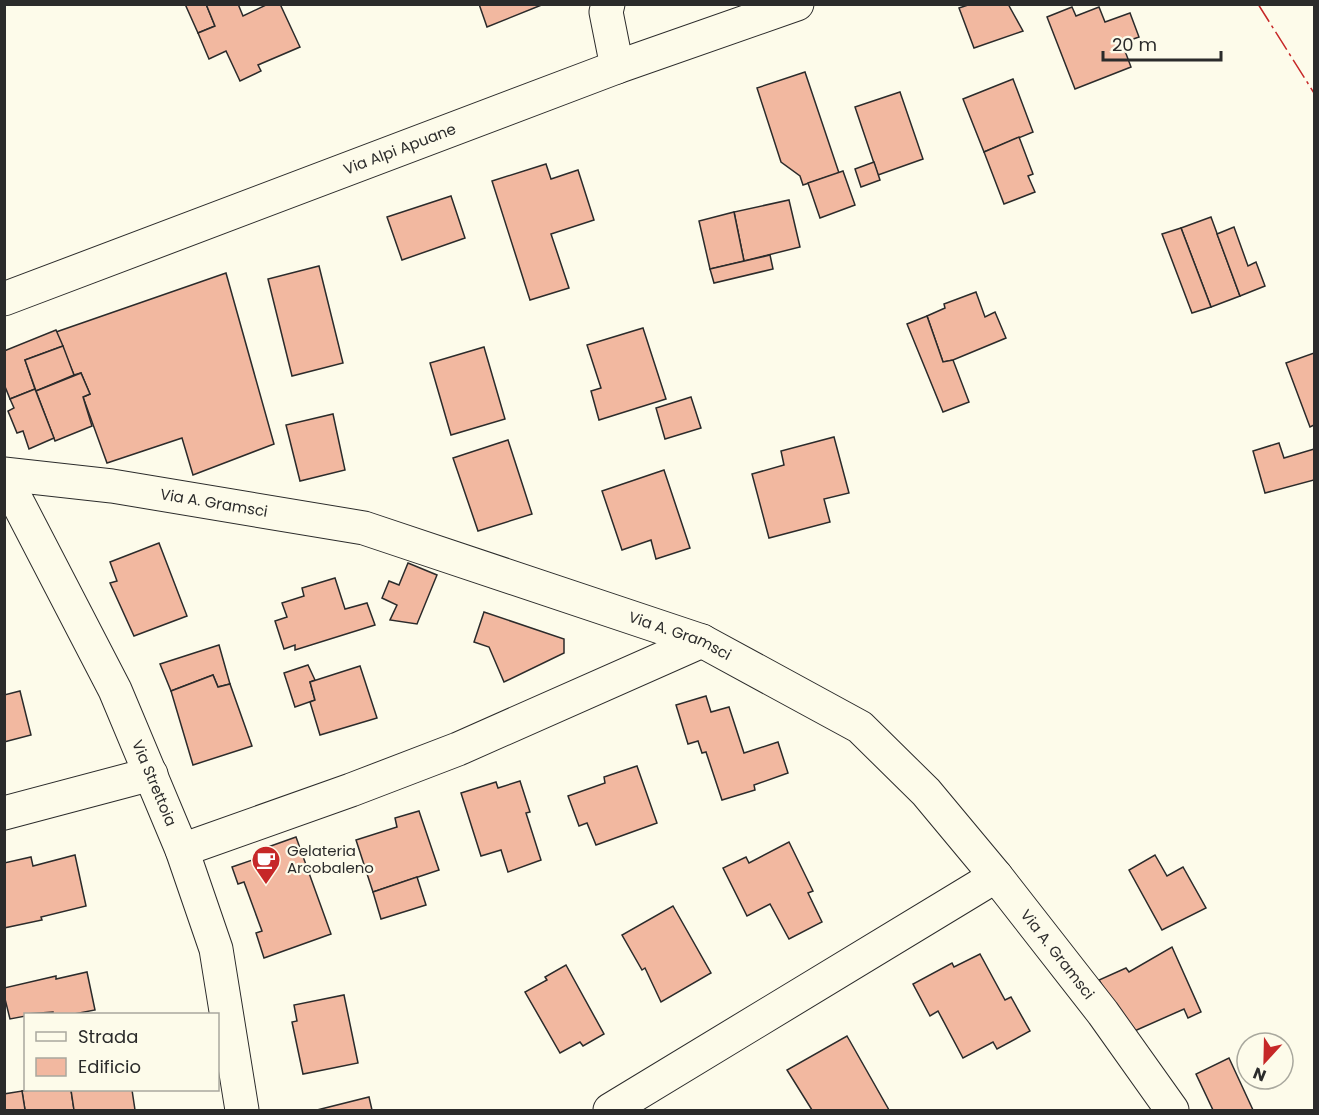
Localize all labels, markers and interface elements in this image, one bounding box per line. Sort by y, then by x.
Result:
scale bar [1103,24,1222,62]
text: 20 m [1112,32,1157,57]
street label: Via Alpi Apuane [340,118,459,180]
street label: Via A. Gramsci [159,483,269,522]
street label: Via A. Gramsci [626,606,735,665]
street label: Via Strettoia [127,737,182,829]
place label: Gelateria Arcobaleno [287,840,374,878]
cafe icon: Gelateria Arcobaleno [250,844,282,886]
street label: Via A. Gramsci [1016,905,1099,1004]
legend [24,1013,219,1091]
text: Strada [78,1024,138,1049]
north arrow [1235,1031,1295,1091]
text: Edificio [78,1054,141,1079]
text: N [1250,1062,1269,1087]

